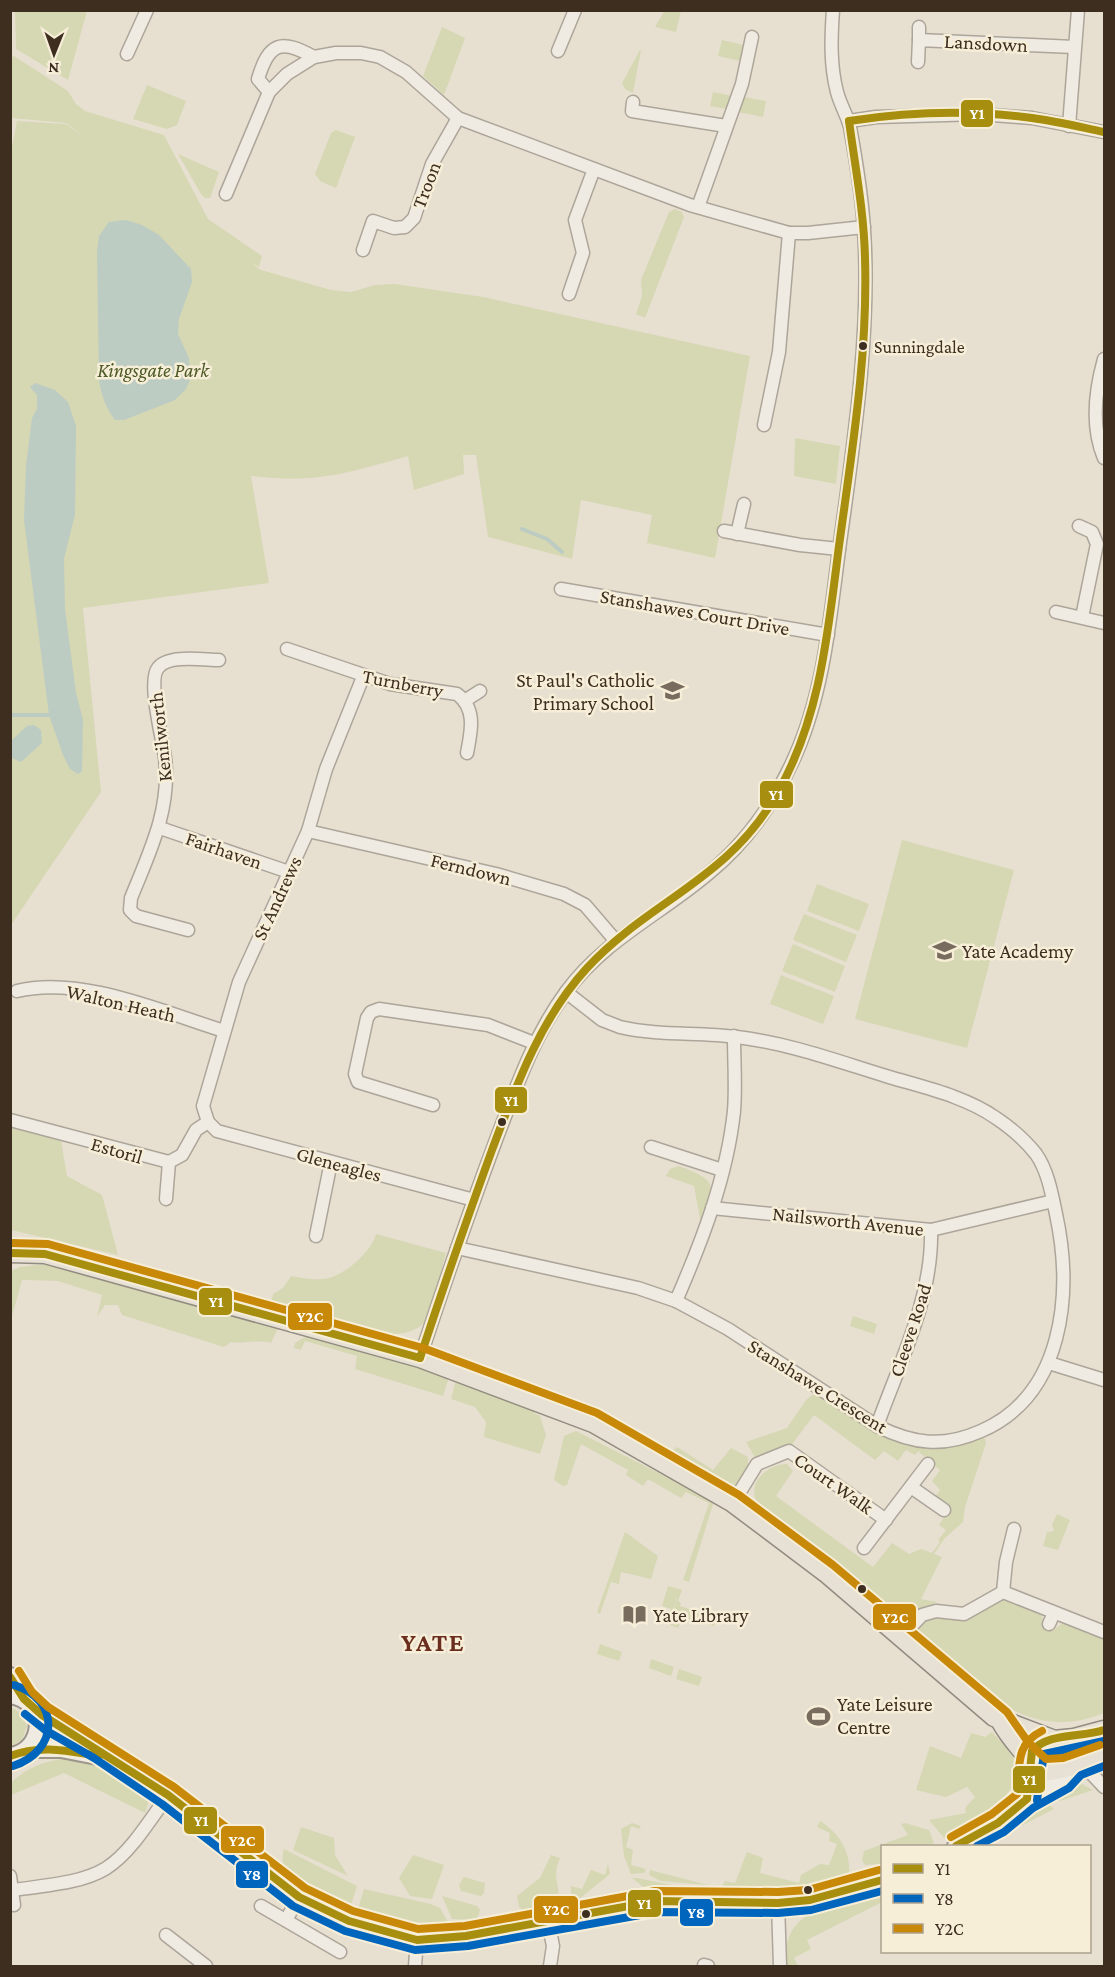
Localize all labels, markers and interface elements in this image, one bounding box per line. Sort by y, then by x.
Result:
north arrow [24,24,84,84]
street label: Lansdown [944,30,1029,56]
text: N [48,60,59,77]
line badge: Y1 [960,99,994,128]
text: Y1 [969,105,985,122]
street label: Troon [407,158,445,211]
place label: Sunningdale [874,337,965,357]
marker: Sunningdale [857,340,869,352]
park label: Kingsgate Park [97,359,210,382]
street label: Stanshawes Court Drive [599,585,792,640]
street label: Turnberry [361,664,446,703]
place label: St Paul's Catholic Primary School [516,669,655,715]
school or university icon: St Paul's Catholic Primary School [659,678,685,704]
street label: Kenilworth [144,691,176,783]
line badge: Y1 [759,780,794,809]
text: Y1 [768,786,784,803]
street label: Fairhaven [183,827,265,873]
street label: Ferndown [429,848,514,890]
street label: St Andrews [248,852,306,944]
school or university icon: Yate Academy [931,938,957,964]
place label: Yate Academy [962,940,1074,963]
street label: Walton Heath [64,980,178,1026]
line badge: Y1 [494,1086,528,1114]
text: Y1 [503,1092,519,1109]
unlabelled marker [496,1116,508,1128]
street label: Estoril [89,1132,145,1168]
street label: Gleneagles [294,1142,384,1187]
street label: Nailsworth Avenue [771,1202,925,1240]
street label: Cleeve Road [885,1280,936,1379]
line badge: Y1 [198,1287,233,1316]
text: Y1 [208,1293,224,1310]
line badge: Y2C [287,1302,333,1331]
text: Y2C [297,1308,324,1325]
street label: Stanshawe Crescent [744,1334,892,1438]
street label: Court Walk [790,1448,878,1518]
unlabelled marker [856,1583,868,1595]
library icon: Yate Library [622,1602,648,1628]
line badge: Y2C [872,1603,917,1631]
place label: Yate Library [653,1604,749,1627]
text: Y2C [882,1609,909,1626]
district label: YATE [401,1628,465,1657]
place label: Yate Leisure Centre [837,1693,933,1738]
sports icon: Yate Leisure Centre [806,1703,832,1729]
line badge: Y1 [1012,1765,1046,1794]
text: Y1 [1021,1771,1037,1788]
line badge: Y1 [183,1806,218,1835]
text: Y1 [193,1812,209,1829]
line badge: Y2C [220,1825,265,1854]
text: Y2C [229,1832,256,1849]
legend [881,1845,1091,1953]
text: Y1 [935,1859,951,1879]
line badge: Y8 [235,1860,269,1889]
text: Y8 [243,1866,261,1883]
unlabelled marker [802,1884,814,1896]
line badge: Y1 [627,1889,662,1918]
text: Y8 [935,1889,954,1909]
line badge: Y2C [533,1895,579,1924]
text: Y1 [636,1895,652,1912]
line badge: Y8 [679,1898,714,1927]
text: Y2C [543,1901,570,1918]
text: Y8 [687,1904,705,1921]
unlabelled marker [580,1908,592,1920]
text: Y2C [935,1919,964,1939]

